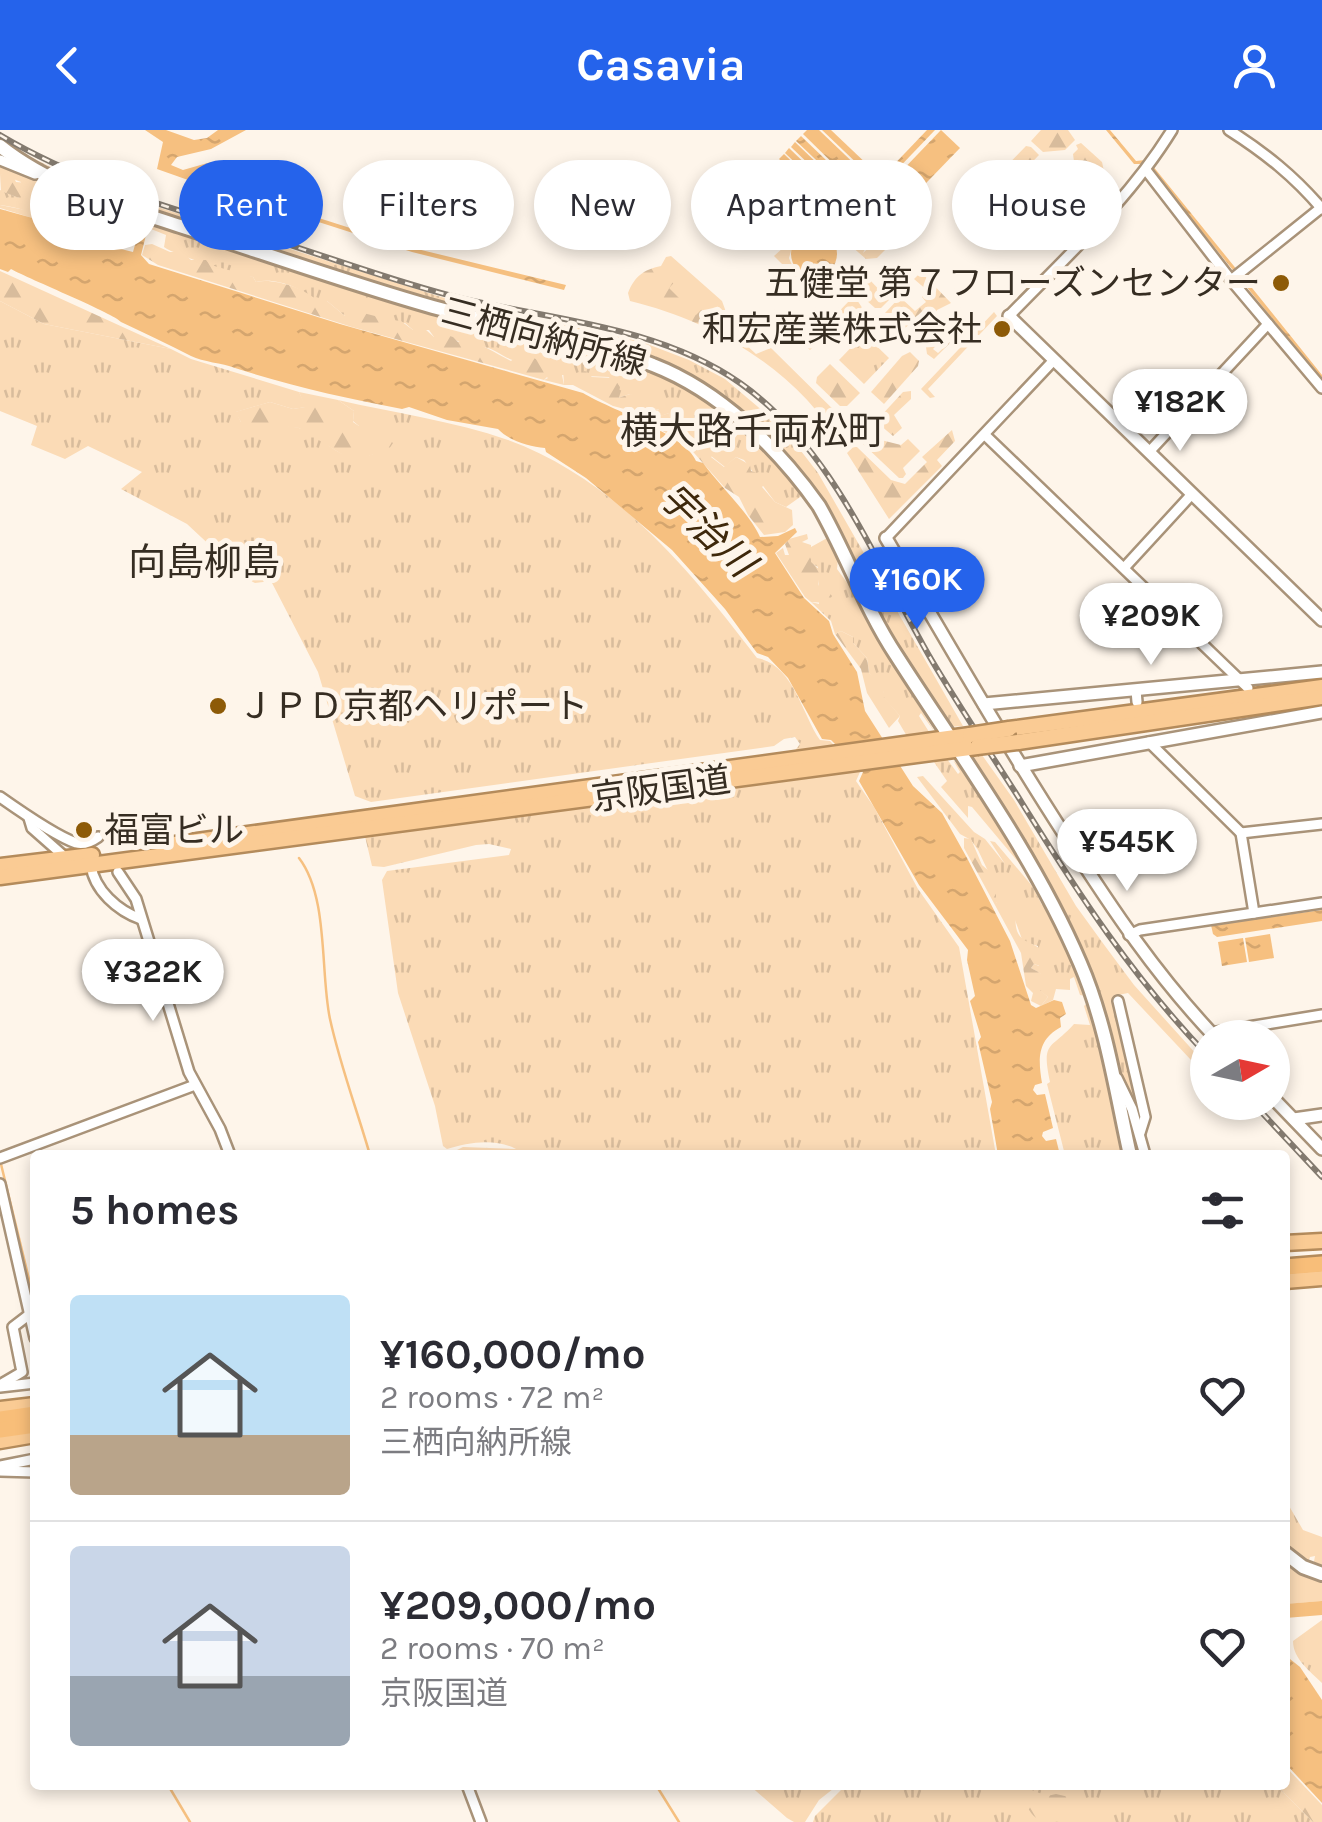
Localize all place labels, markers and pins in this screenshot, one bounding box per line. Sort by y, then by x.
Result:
place label: 五健堂 第７フローズンセンター [764,263,1261,304]
marker: 五健堂 第７フローズンセンター [1270,272,1292,294]
place label: 和宏産業株式会社 [702,309,982,350]
marker: 和宏産業株式会社 [991,318,1013,340]
pin: ¥182K [1110,369,1250,454]
pin: ¥160K [847,547,987,632]
pin: ¥209K [1081,583,1221,668]
place label: ＪＰＤ京都ヘリポート [238,686,588,727]
marker: ＪＰＤ京都ヘリポート [207,695,229,717]
pin: ¥545K [1057,809,1197,894]
place label: 福富ビル [104,810,244,851]
marker: 福富ビル [73,819,95,841]
pin: ¥322K [83,939,223,1024]

